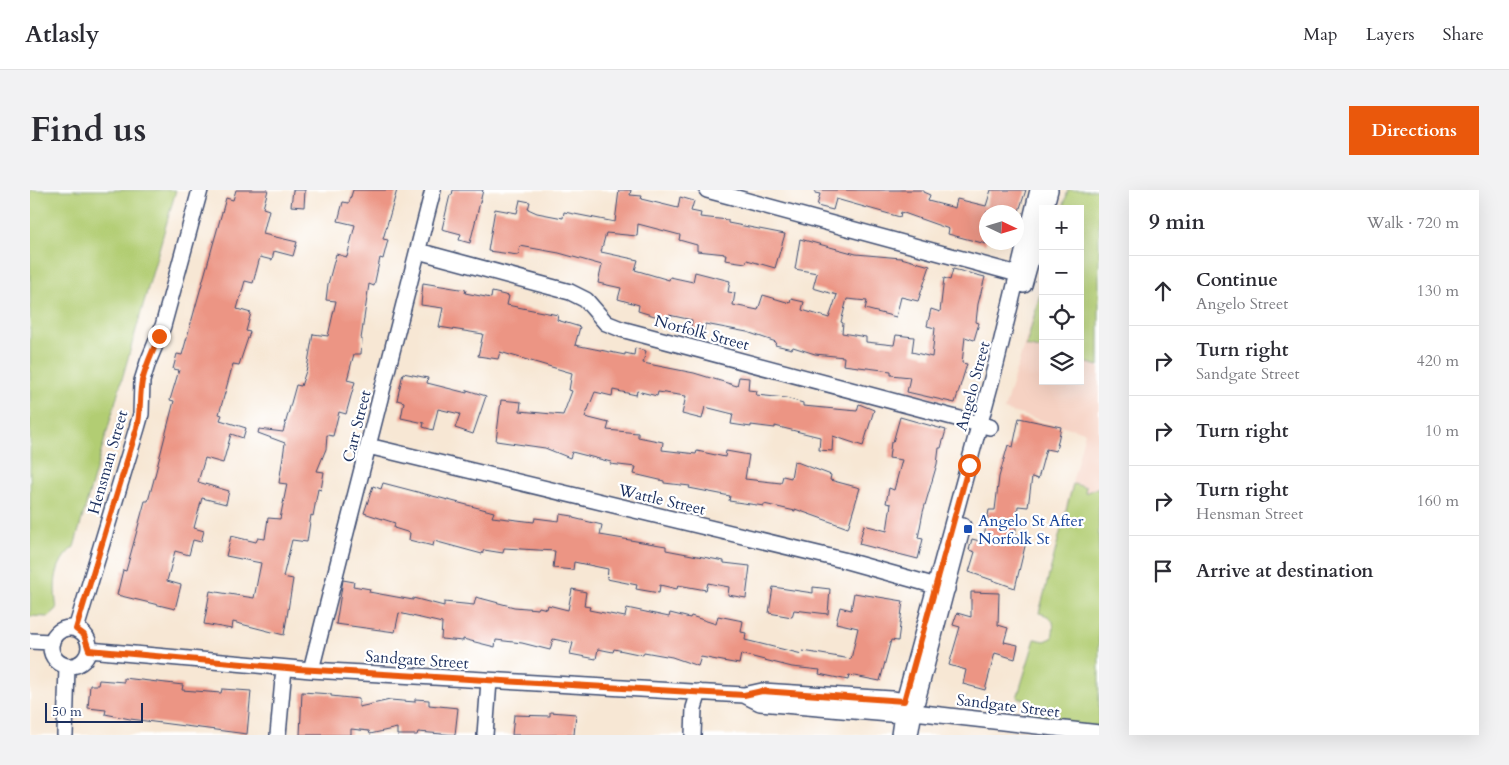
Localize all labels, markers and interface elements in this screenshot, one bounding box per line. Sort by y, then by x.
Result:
text: Atlasly [25,18,99,51]
text: Map [1303,22,1338,47]
text: Layers [1366,22,1415,47]
text: Share [1443,22,1484,47]
text: Find us [30,106,146,154]
button: Directions [1349,106,1479,155]
north arrow [979,205,1024,250]
map controls [1039,205,1084,385]
button: + [1039,205,1084,250]
text: 9 min [1149,208,1205,237]
text: Walk · 720 m [1367,212,1459,234]
button: − [1039,250,1084,295]
text: Continue [1196,267,1278,293]
icon: ahead [1149,277,1177,305]
text: 130 m [1417,280,1459,302]
text: Angelo Street [1196,293,1288,315]
button: locate [1039,295,1084,340]
street label: Norfolk Street [652,310,751,356]
route end [148,325,171,348]
text: Turn right [1196,337,1288,363]
street label: Angelo Street [950,339,996,434]
button: layers [1039,340,1084,385]
icon: right [1149,347,1177,375]
text: 420 m [1417,350,1459,372]
text: Sandgate Street [1196,363,1300,385]
street label: Carr Street [337,388,377,465]
street label: Hensman Street [83,408,133,517]
icon: right [1149,417,1177,445]
text: Turn right [1196,418,1288,444]
text: 10 m [1425,420,1459,442]
route start [958,454,981,477]
text: Turn right [1196,477,1288,503]
street label: Wattle Street [615,479,708,521]
icon: right [1149,487,1177,515]
text: 160 m [1417,490,1459,512]
text: Hensman Street [1196,503,1303,525]
place label: Angelo St After Norfolk St [978,510,1084,550]
marker: Angelo St After Norfolk St [962,523,974,535]
icon: arrive [1149,557,1177,585]
text: Arrive at destination [1196,558,1373,584]
street label: Sandgate Street [365,645,469,675]
street label: Sandgate Street [955,689,1061,723]
scale bar [45,700,142,723]
text: 50 m [52,702,82,721]

